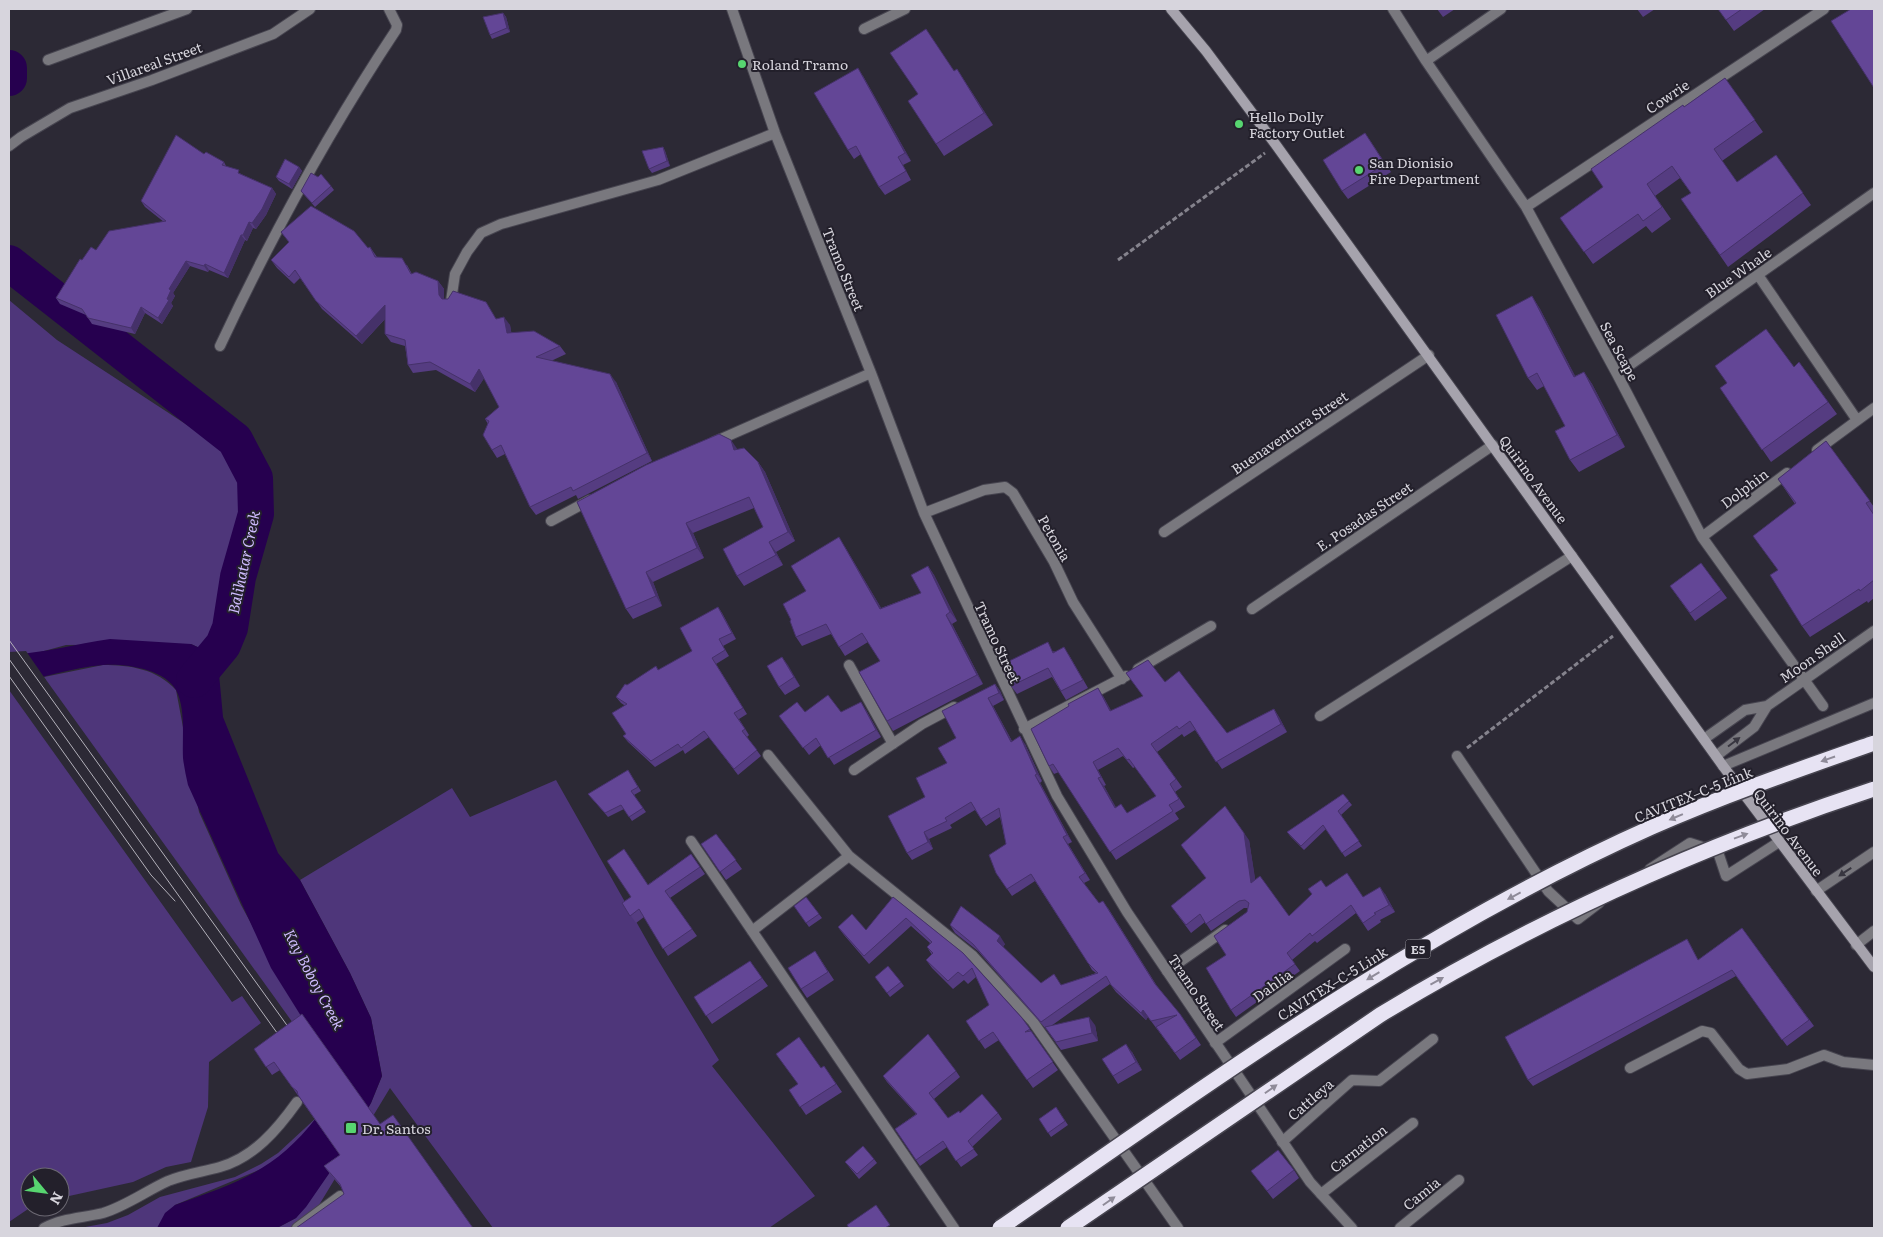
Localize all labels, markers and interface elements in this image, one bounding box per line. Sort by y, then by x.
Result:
street label: Villareal Street [103,36,205,90]
place label: Roland Tramo [752,54,848,74]
marker: Roland Tramo [736,58,748,70]
street label: Cowrie [1641,74,1693,118]
place label: Hello Dolly Factory Outlet [1249,106,1345,142]
marker: Hello Dolly Factory Outlet [1233,118,1245,130]
place label: San Dionisio Fire Department [1369,152,1480,188]
marker: San Dionisio Fire Department [1353,164,1365,176]
street label: Tramo Street [818,224,870,314]
street label: Blue Whale [1701,242,1775,302]
street label: Sea Scape [1596,318,1644,384]
street label: Buenaventura Street [1227,385,1352,479]
street label: Quirino Avenue [1495,431,1573,527]
street label: Dolphin [1716,463,1772,513]
street label: E. Posadas Street [1312,476,1416,556]
water label: Balihatar Creek [221,507,265,616]
street label: Petonia [1034,511,1077,565]
street label: Tramo Street [970,598,1026,687]
street label: Moon Shell [1775,627,1849,687]
one-way arrow [1727,737,1740,748]
one-way arrow [1821,756,1836,763]
street label: CAVITEX–C-5 Link [1631,761,1756,827]
street label: Quirino Avenue [1749,784,1829,880]
one-way arrow [1669,813,1683,821]
one-way arrow [1734,832,1749,840]
one-way arrow [1838,867,1852,876]
one-way arrow [1508,891,1521,900]
water label: Kay Boboy Creek [279,925,352,1034]
road number: E5 [1406,940,1430,959]
street label: CAVITEX–C-5 Link [1273,941,1391,1025]
street label: Tramo Street [1164,950,1230,1035]
street label: Dahlia [1248,964,1296,1006]
one-way arrow [1367,971,1380,980]
one-way arrow [1429,977,1444,985]
street label: Cattleya [1283,1073,1338,1125]
one-way arrow [1265,1084,1278,1094]
place label: Dr. Santos [362,1118,431,1138]
street label: Carnation [1325,1119,1391,1177]
marker: Dr. Santos [344,1121,358,1135]
north arrow [20,1167,70,1217]
street label: Camia [1398,1171,1444,1214]
text: N [46,1189,69,1209]
one-way arrow [1102,1196,1115,1206]

